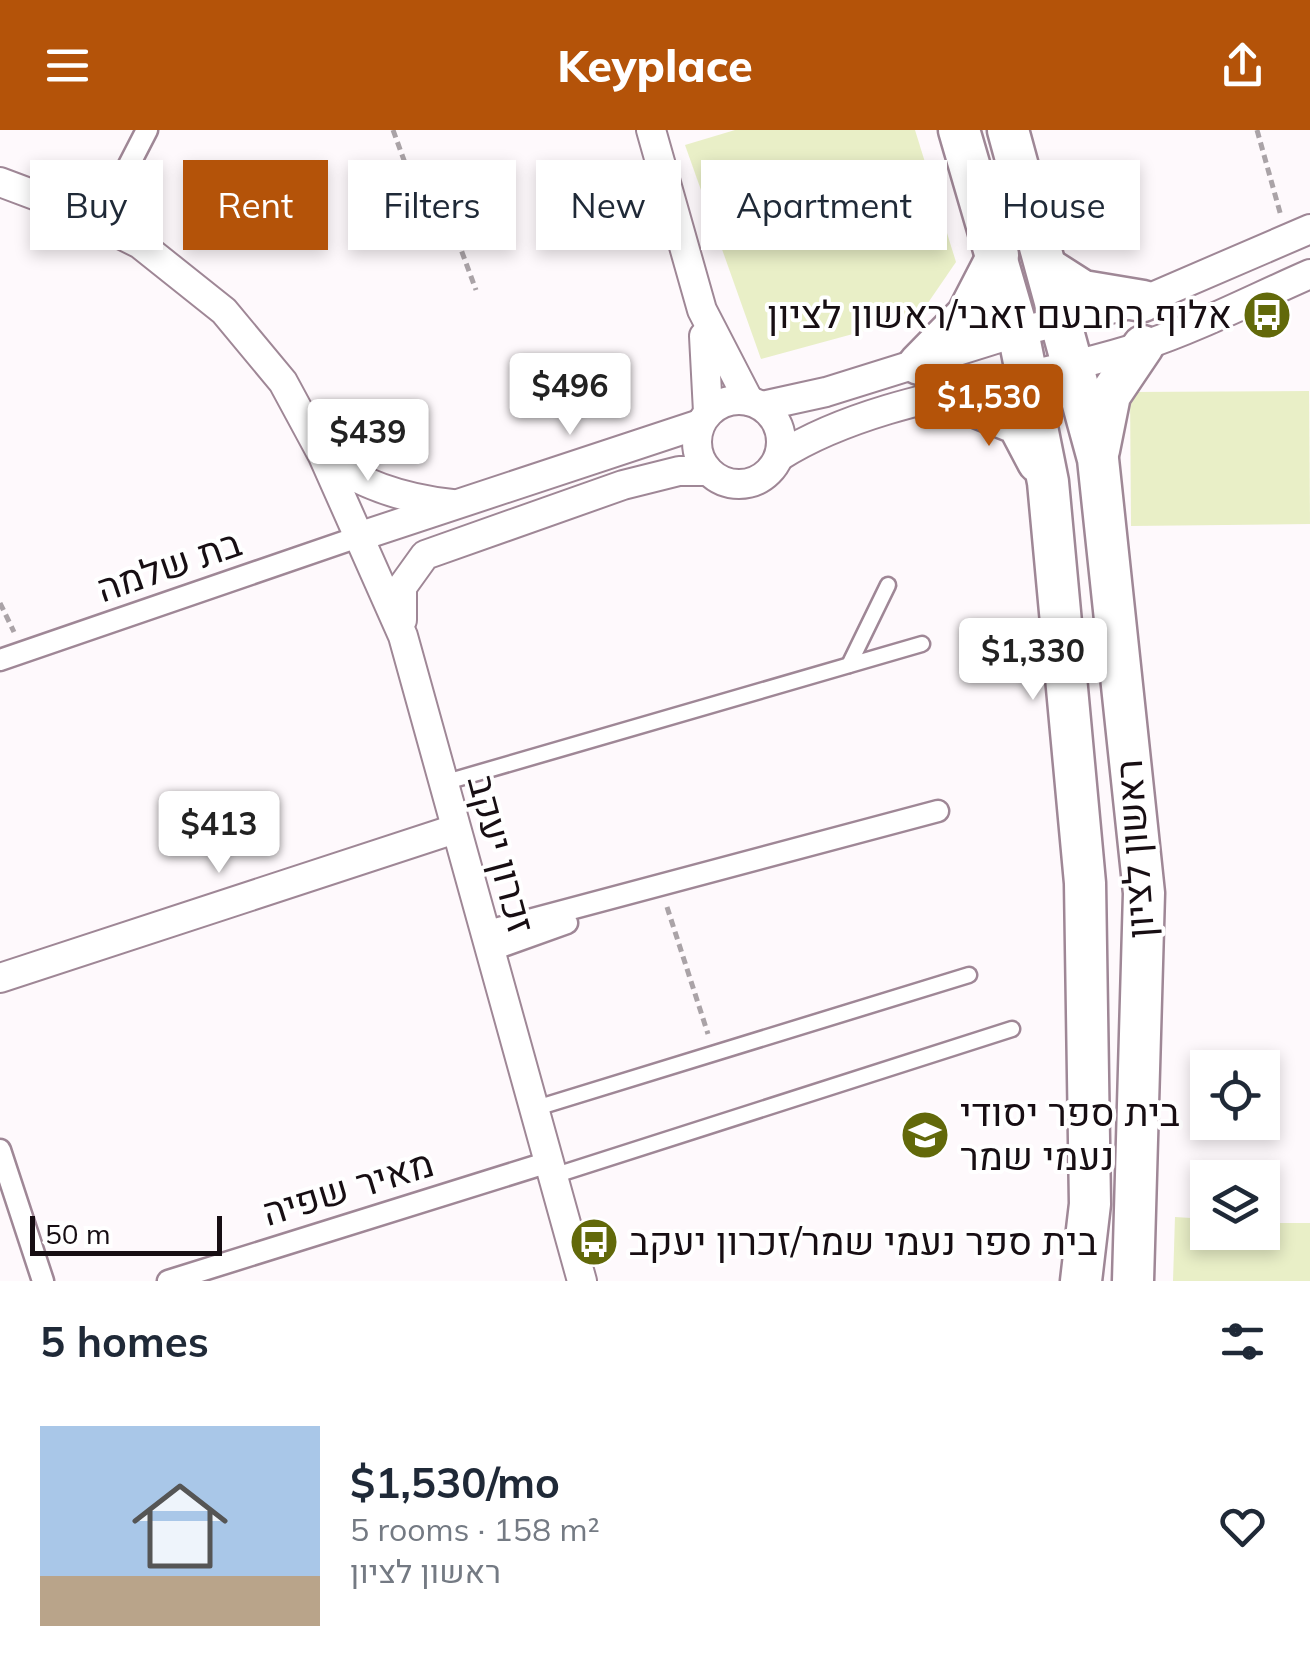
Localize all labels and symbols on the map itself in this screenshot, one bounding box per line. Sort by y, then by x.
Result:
bus stop icon: אלוף רחבעם זאבי/ראשון לציון [1241,289,1293,341]
place label: אלוף רחבעם זאבי/ראשון לציון [767,290,1232,338]
pin: $496 [511,353,629,438]
pin: $1,530 [908,364,1070,449]
pin: $439 [309,399,427,484]
street label: בת שלמה [90,518,247,612]
pin: $1,330 [952,618,1114,703]
street label: ראשון לציון [1104,758,1164,940]
street label: זכרון יעקב [458,769,546,938]
pin: $413 [160,791,278,876]
place label: בית ספר יסודי נעמי שמר [960,1088,1180,1180]
school or university icon: בית ספר יסודי נעמי שמר [899,1109,951,1161]
street label: מאיר שפיה [256,1138,439,1236]
scale bar [30,1211,222,1256]
bus stop icon: בית ספר נעמי שמר/זכרון יעקב [568,1216,620,1268]
place label: בית ספר נעמי שמר/זכרון יעקב [629,1217,1097,1265]

